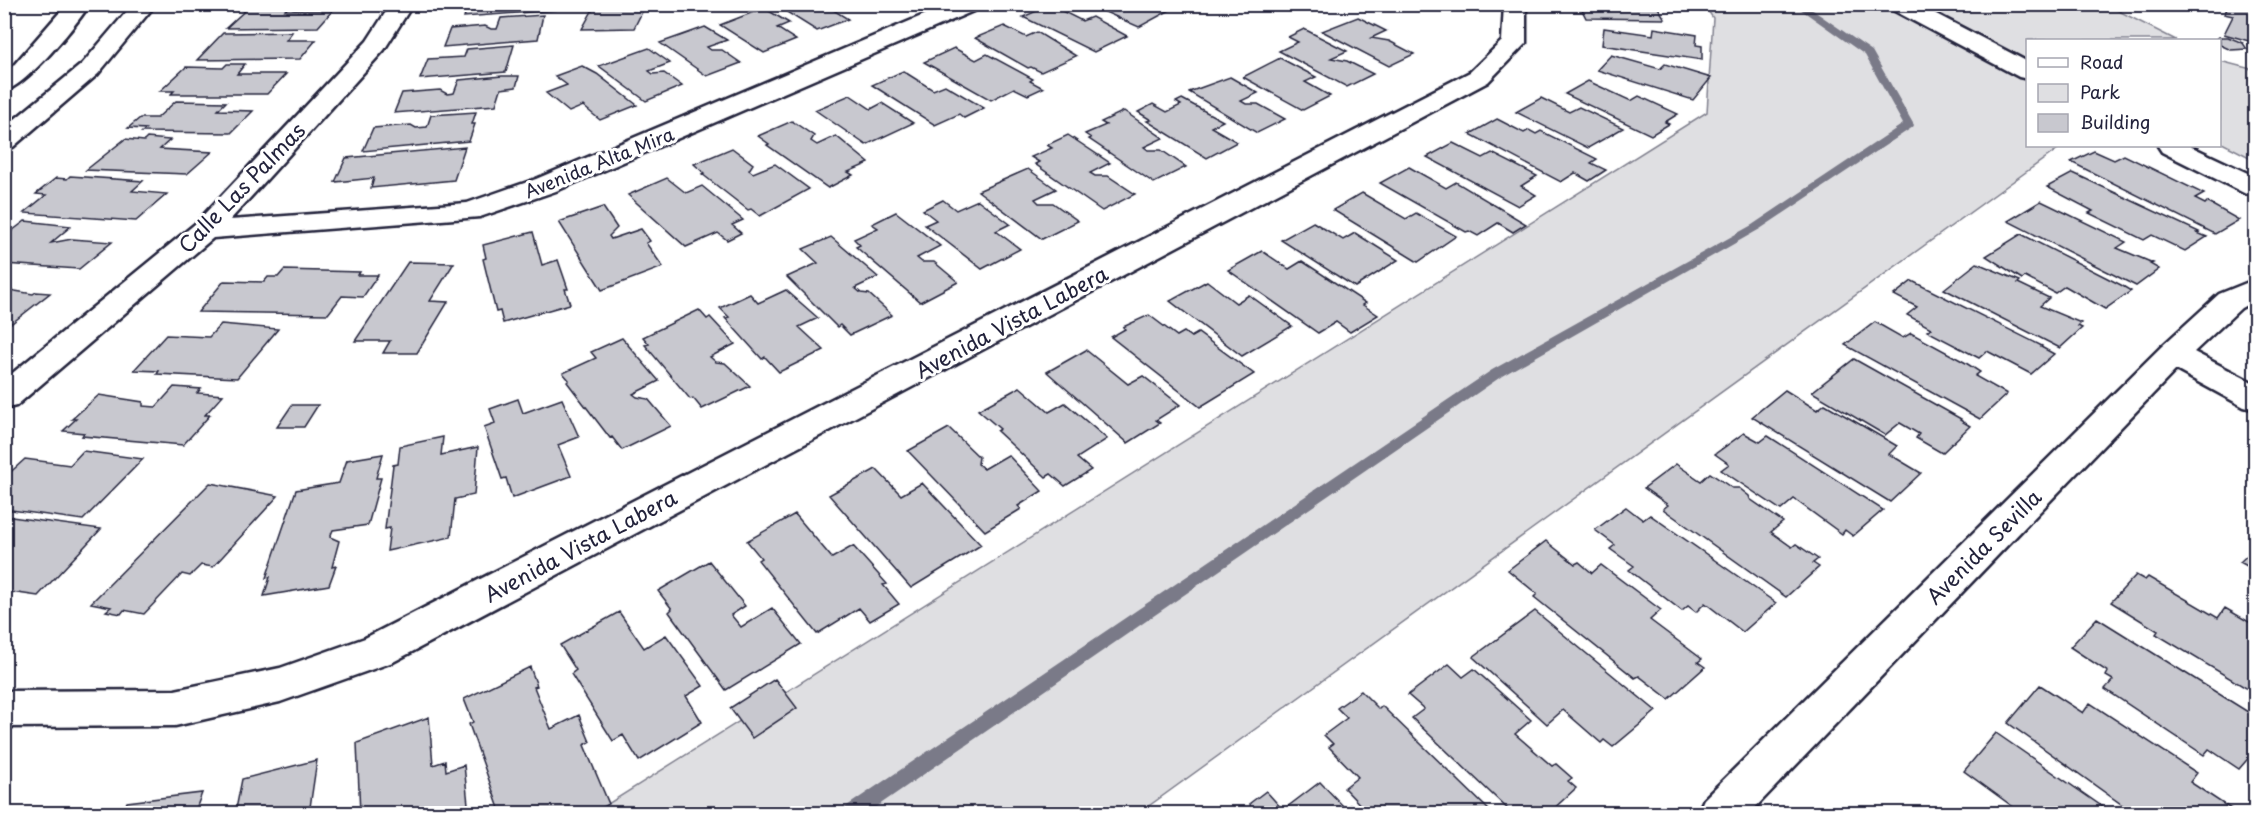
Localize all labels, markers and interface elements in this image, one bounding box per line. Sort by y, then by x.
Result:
legend [2026,39,2221,147]
text: Road [2080,48,2124,75]
text: Park [2080,78,2120,105]
text: Building [2080,108,2150,135]
street label: Calle Las Palmas [170,114,312,260]
street label: Avenida Alta Mira [520,119,678,204]
street label: Avenida Vista Labera [909,256,1114,385]
street label: Avenida Vista Labera [478,480,683,609]
street label: Avenida Sevilla [1918,481,2048,611]

